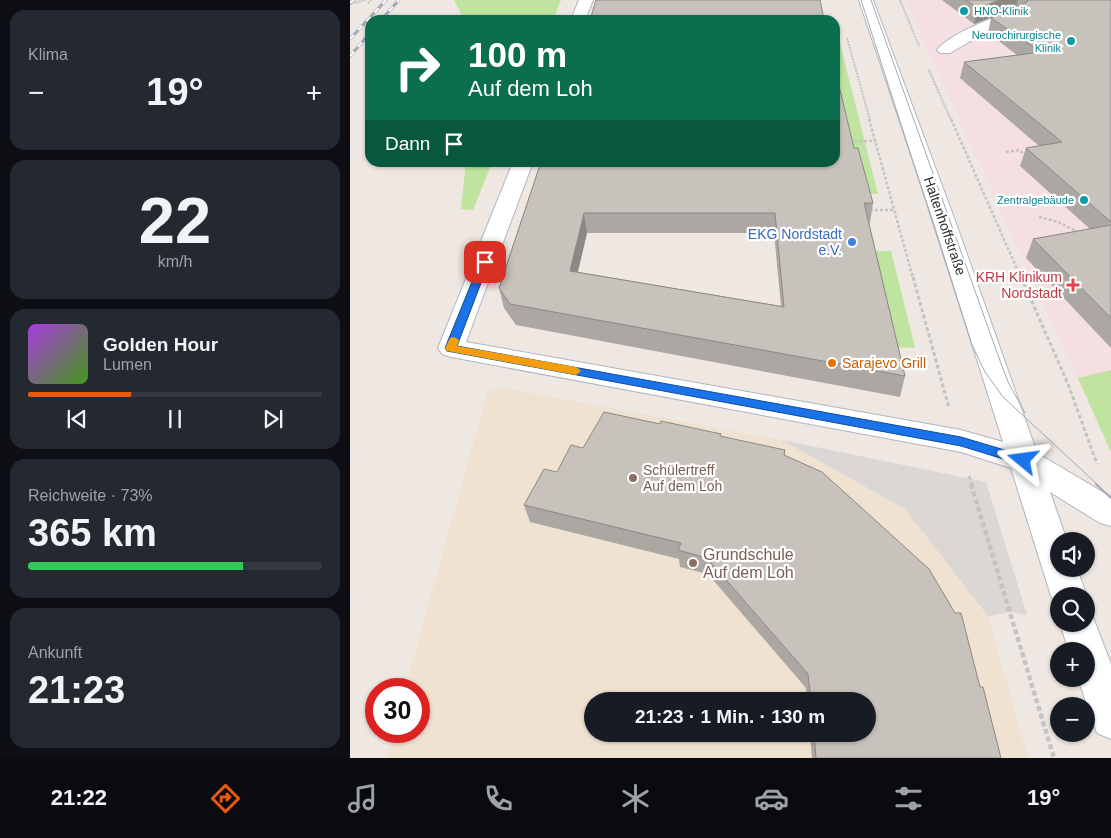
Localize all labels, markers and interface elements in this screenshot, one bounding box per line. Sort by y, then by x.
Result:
marker: HNO-Klinik [958,5,970,17]
place label: HNO-Klinik [974,5,1029,17]
place label: Neurochirurgische Klinik [972,29,1061,54]
icon: right [385,35,450,100]
text: 100 m [468,35,567,74]
marker: Neurochirurgische Klinik [1065,35,1077,47]
text: Klima [28,46,68,63]
text: 19° [146,71,204,113]
text: Auf dem Loh [468,76,593,101]
text: − [28,77,44,108]
text: + [306,77,322,108]
icon: arrive [440,130,468,158]
text: Dann [385,133,430,154]
street label: Haltenhoffstraße [921,175,969,278]
text: 22 [139,184,211,257]
place label: Zentralgebäude [997,194,1074,206]
marker: Zentralgebäude [1078,194,1090,206]
place label: EKG Nordstadt e.V. [748,226,842,258]
marker: EKG Nordstadt e.V. [846,236,858,248]
pin [464,241,506,283]
icon: arrive [471,248,499,276]
text: km/h [158,253,192,270]
place label: KRH Klinikum Nordstadt [976,269,1062,301]
marker: KRH Klinikum Nordstadt [1066,278,1080,292]
text: Golden Hour [103,334,218,355]
place label: Sarajevo Grill [842,355,926,371]
text: Lumen [103,356,152,373]
marker: Sarajevo Grill [826,357,838,369]
icon: previous [63,405,91,433]
icon: pause [161,405,189,433]
icon: next [259,405,287,433]
position arrow [996,433,1048,485]
place label: Schülertreff Auf dem Loh [643,462,722,494]
marker: Schülertreff Auf dem Loh [627,472,639,484]
text: Reichweite · 73% [28,487,153,504]
text: 365 km [28,512,157,554]
map controls [1050,532,1095,742]
button: sound [1050,532,1095,577]
place label: Grundschule Auf dem Loh [703,546,794,581]
marker: Grundschule Auf dem Loh [687,557,699,569]
button: search [1050,587,1095,632]
button: + [1050,642,1095,687]
text: Ankunft [28,644,82,661]
text: 21:23 [28,669,125,711]
speed limit sign: 30 [365,678,430,743]
button: − [1050,697,1095,742]
text: 21:23 · 1 Min. · 130 m [635,706,825,727]
icon: directions [208,781,243,816]
icon: music [345,781,380,816]
icon: phone [481,781,516,816]
icon: climate [618,781,653,816]
icon: car [754,781,789,816]
icon: filters [891,781,926,816]
text: 21:22 [51,785,107,810]
text: 19° [1027,785,1060,810]

